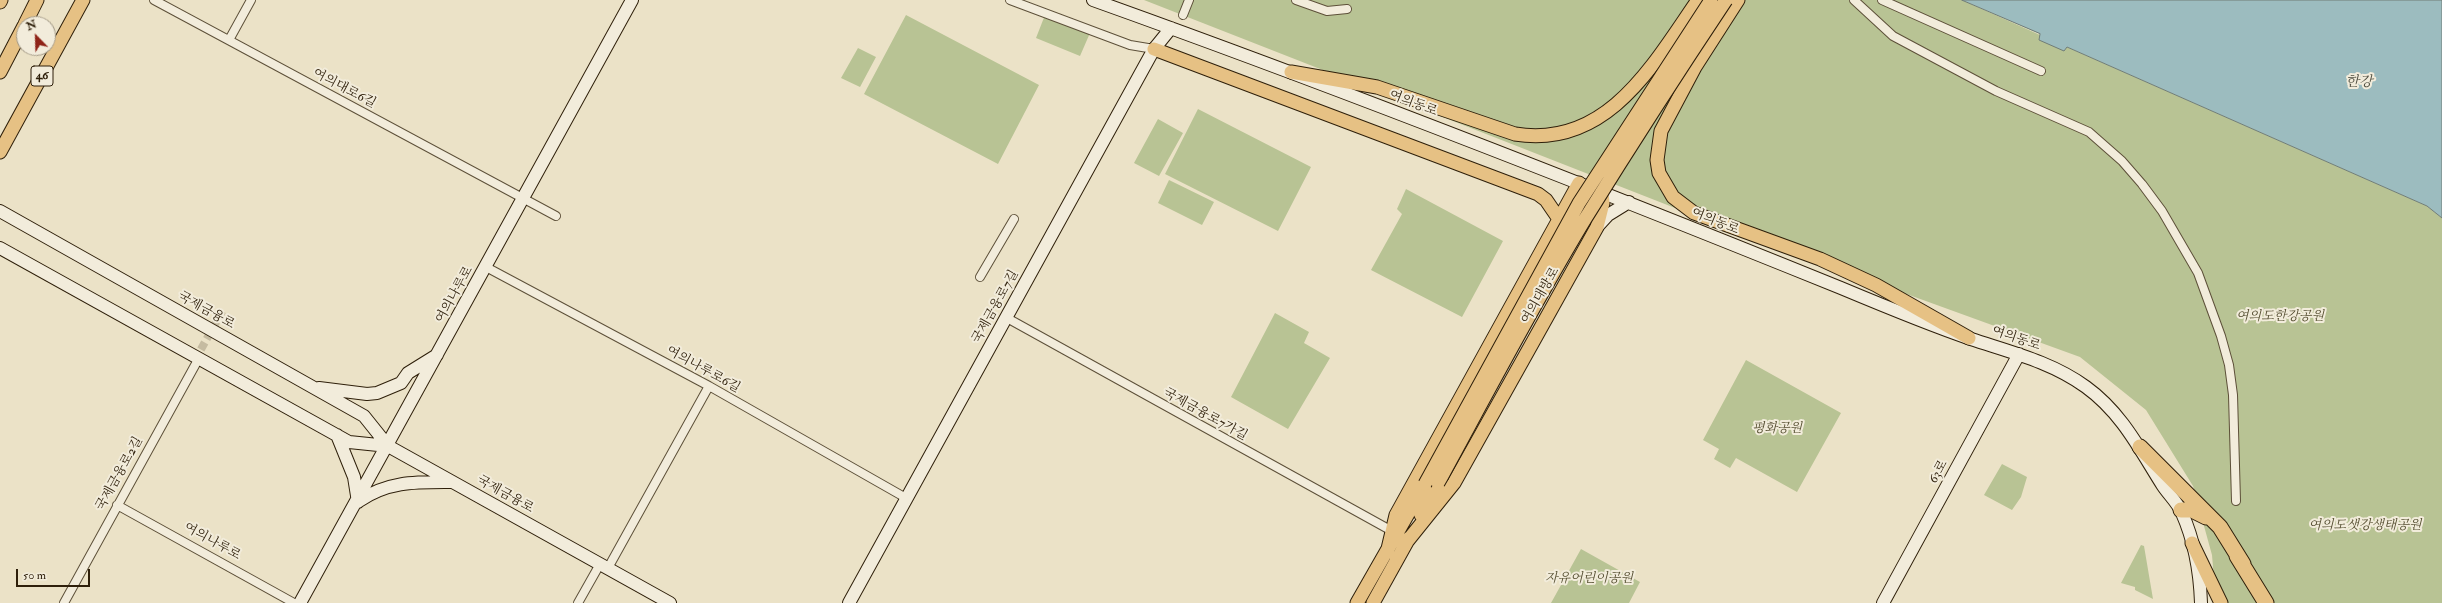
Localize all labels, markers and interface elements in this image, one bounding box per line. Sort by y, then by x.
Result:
north arrow [16,16,56,56]
text: N [24,18,39,33]
road number: 46 [31,66,53,86]
street label: 여의대로6길 [310,66,378,112]
water label: 한강 [2345,75,2373,91]
street label: 여의동로 [1387,88,1439,120]
street label: 여의동로 [1689,205,1741,239]
street label: 여의나루로 [433,264,477,326]
street label: 여의대방로 [1519,265,1563,327]
street label: 국제금융로7길 [969,268,1023,346]
street label: 국제금융로 [175,289,237,333]
park label: 여의도한강공원 [2236,309,2324,325]
street label: 여의동로 [1990,323,2042,355]
street label: 여의나루로6길 [663,343,743,397]
street label: 국제금융로7가길 [1160,385,1250,445]
park label: 평화공원 [1752,421,1802,437]
street label: 국제금융로2길 [93,434,147,514]
street label: 63로 [1926,458,1952,486]
street label: 국제금융로 [474,473,536,517]
park label: 여의도샛강생태공원 [2308,518,2422,534]
street label: 여의나루로 [181,520,243,564]
scale bar [18,561,92,587]
text: 50 m [23,568,46,583]
park label: 자유어린이공원 [1545,571,1633,587]

